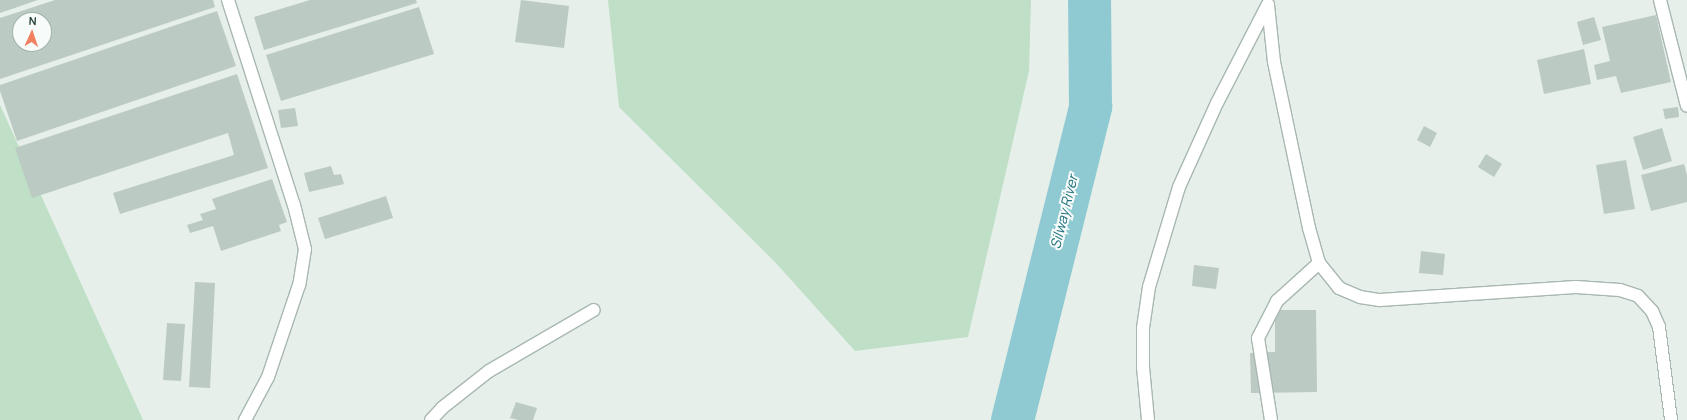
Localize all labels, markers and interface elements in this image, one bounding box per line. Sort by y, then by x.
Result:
north arrow [12,12,52,52]
text: N [28,13,37,28]
water label: Silway River [1047,173,1081,251]

